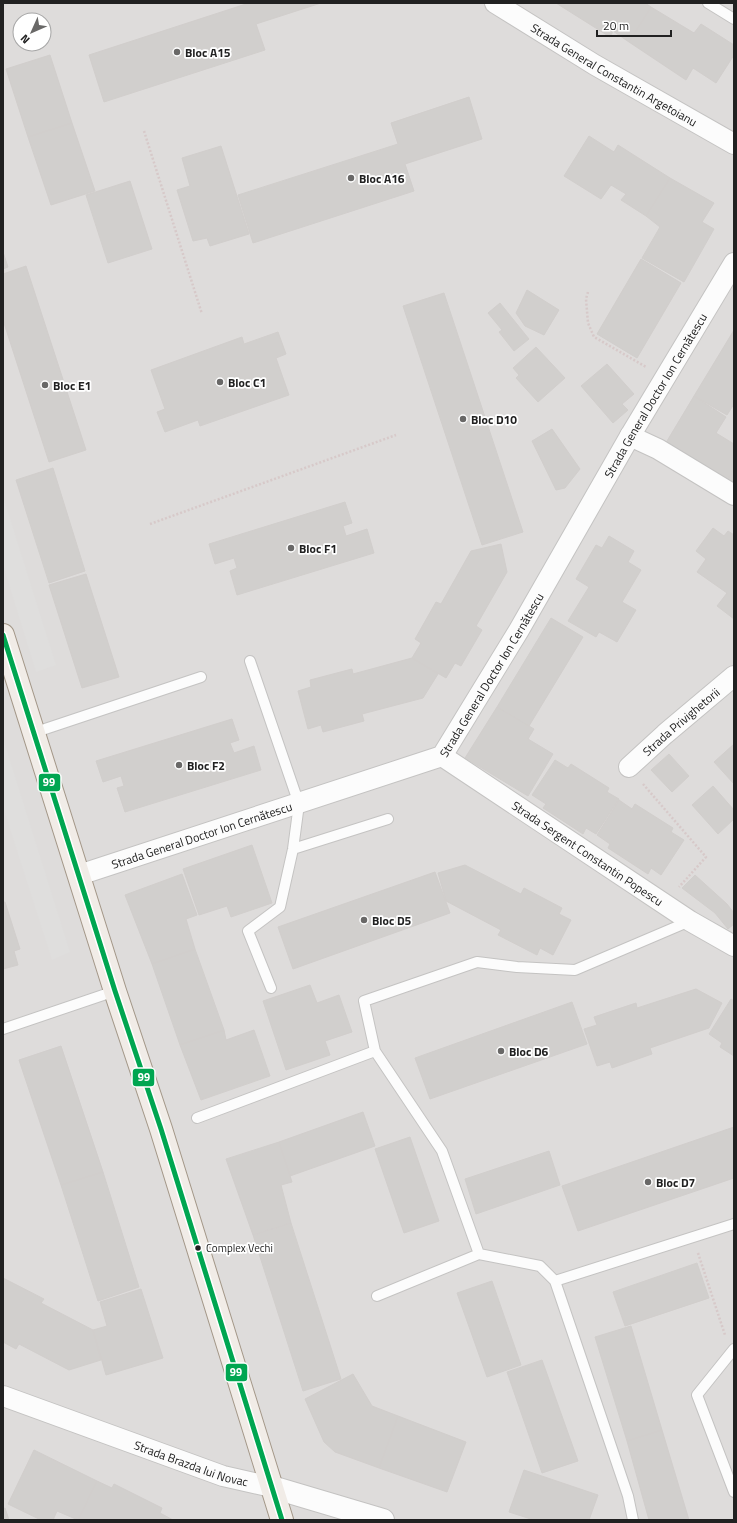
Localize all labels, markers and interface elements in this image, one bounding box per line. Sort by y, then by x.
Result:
north arrow [12,12,52,52]
scale bar [597,12,671,38]
text: 20 m [603,16,629,35]
street label: Strada General Constantin Argetoianu [527,18,701,131]
text: N [17,31,33,47]
place label: Bloc A15 [185,43,231,62]
marker: Bloc A15 [172,47,182,57]
place label: Bloc A16 [359,169,405,188]
marker: Bloc A16 [346,173,356,183]
street label: Strada General Doctor Ion Cernătescu [599,309,711,481]
place label: Bloc C1 [228,373,266,392]
place label: Bloc E1 [53,376,91,395]
marker: Bloc C1 [215,377,225,387]
marker: Bloc E1 [40,380,50,390]
place label: Bloc D10 [471,410,517,429]
marker: Bloc D10 [458,414,468,424]
place label: Bloc F1 [299,539,337,558]
marker: Bloc F1 [286,543,296,553]
street label: Strada General Doctor Ion Cernătescu [434,589,548,761]
street label: Strada Privighetorii [638,683,724,760]
place label: Bloc F2 [187,756,225,775]
marker: Bloc F2 [174,760,184,770]
line badge: 99 [38,773,61,792]
text: 99 [43,774,55,790]
street label: Strada General Doctor Ion Cernătescu [109,796,294,873]
street label: Strada Sergent Constantin Popescu [508,796,667,910]
place label: Bloc D5 [372,911,412,930]
marker: Bloc D5 [359,915,369,925]
place label: Bloc D6 [509,1042,549,1061]
marker: Bloc D6 [496,1046,506,1056]
line badge: 99 [132,1068,155,1087]
text: 99 [138,1069,150,1085]
place label: Bloc D7 [656,1173,695,1192]
marker: Bloc D7 [643,1177,653,1187]
place label: Complex Vechi [206,1240,273,1256]
marker: Complex Vechi [193,1243,203,1253]
line badge: 99 [225,1363,248,1382]
text: 99 [230,1364,242,1380]
street label: Strada Brazda lui Novac [132,1435,250,1491]

